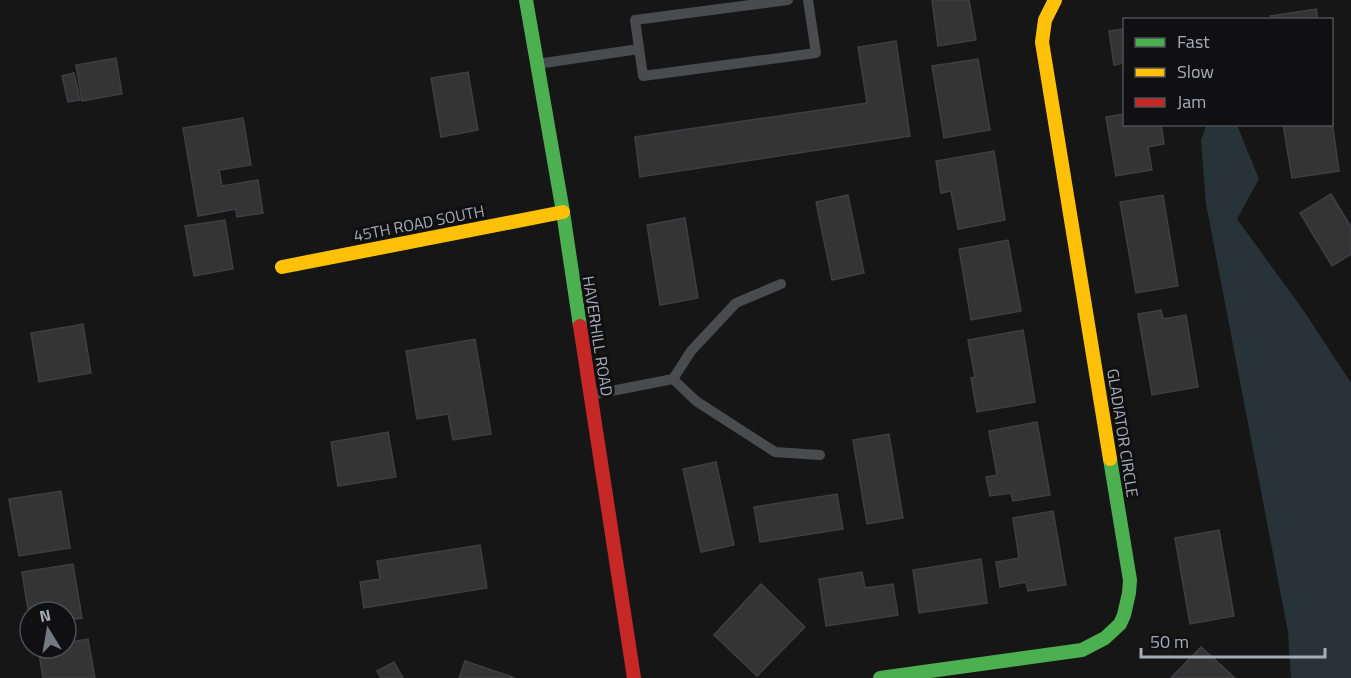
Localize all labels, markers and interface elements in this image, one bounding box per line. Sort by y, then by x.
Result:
legend [1123,18,1333,126]
text: Fast [1177,28,1210,55]
text: Slow [1177,58,1214,85]
text: Jam [1177,88,1206,115]
street label: 45TH ROAD SOUTH [351,199,487,247]
street label: HAVERHILL ROAD [577,274,619,398]
street label: GLADIATOR CIRCLE [1101,367,1145,499]
north arrow [18,600,78,660]
text: N [37,602,53,628]
scale bar [1141,621,1326,659]
text: 50 m [1150,628,1189,655]

